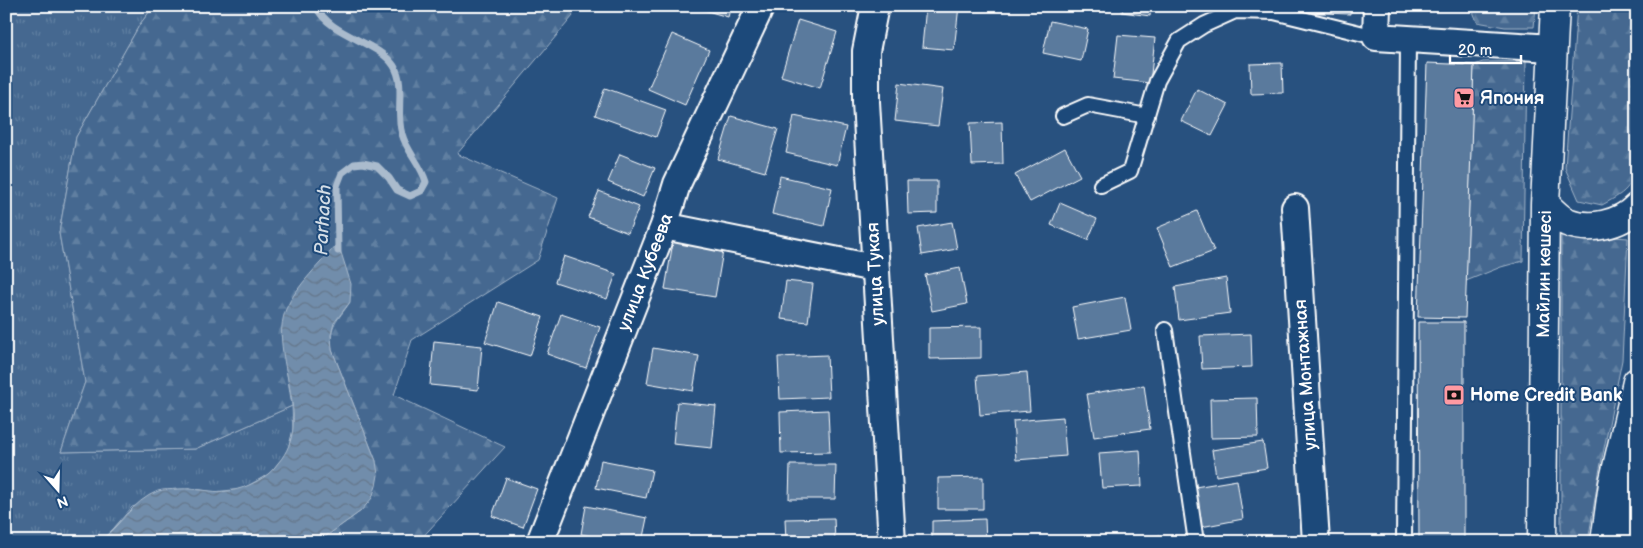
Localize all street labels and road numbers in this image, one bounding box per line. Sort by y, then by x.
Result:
street label: улица Кубеева [613,210,678,334]
street label: Майлин көшесі [1533,210,1556,338]
street label: улица Тукая [862,222,889,326]
street label: улица Монтажная [1290,299,1321,451]

